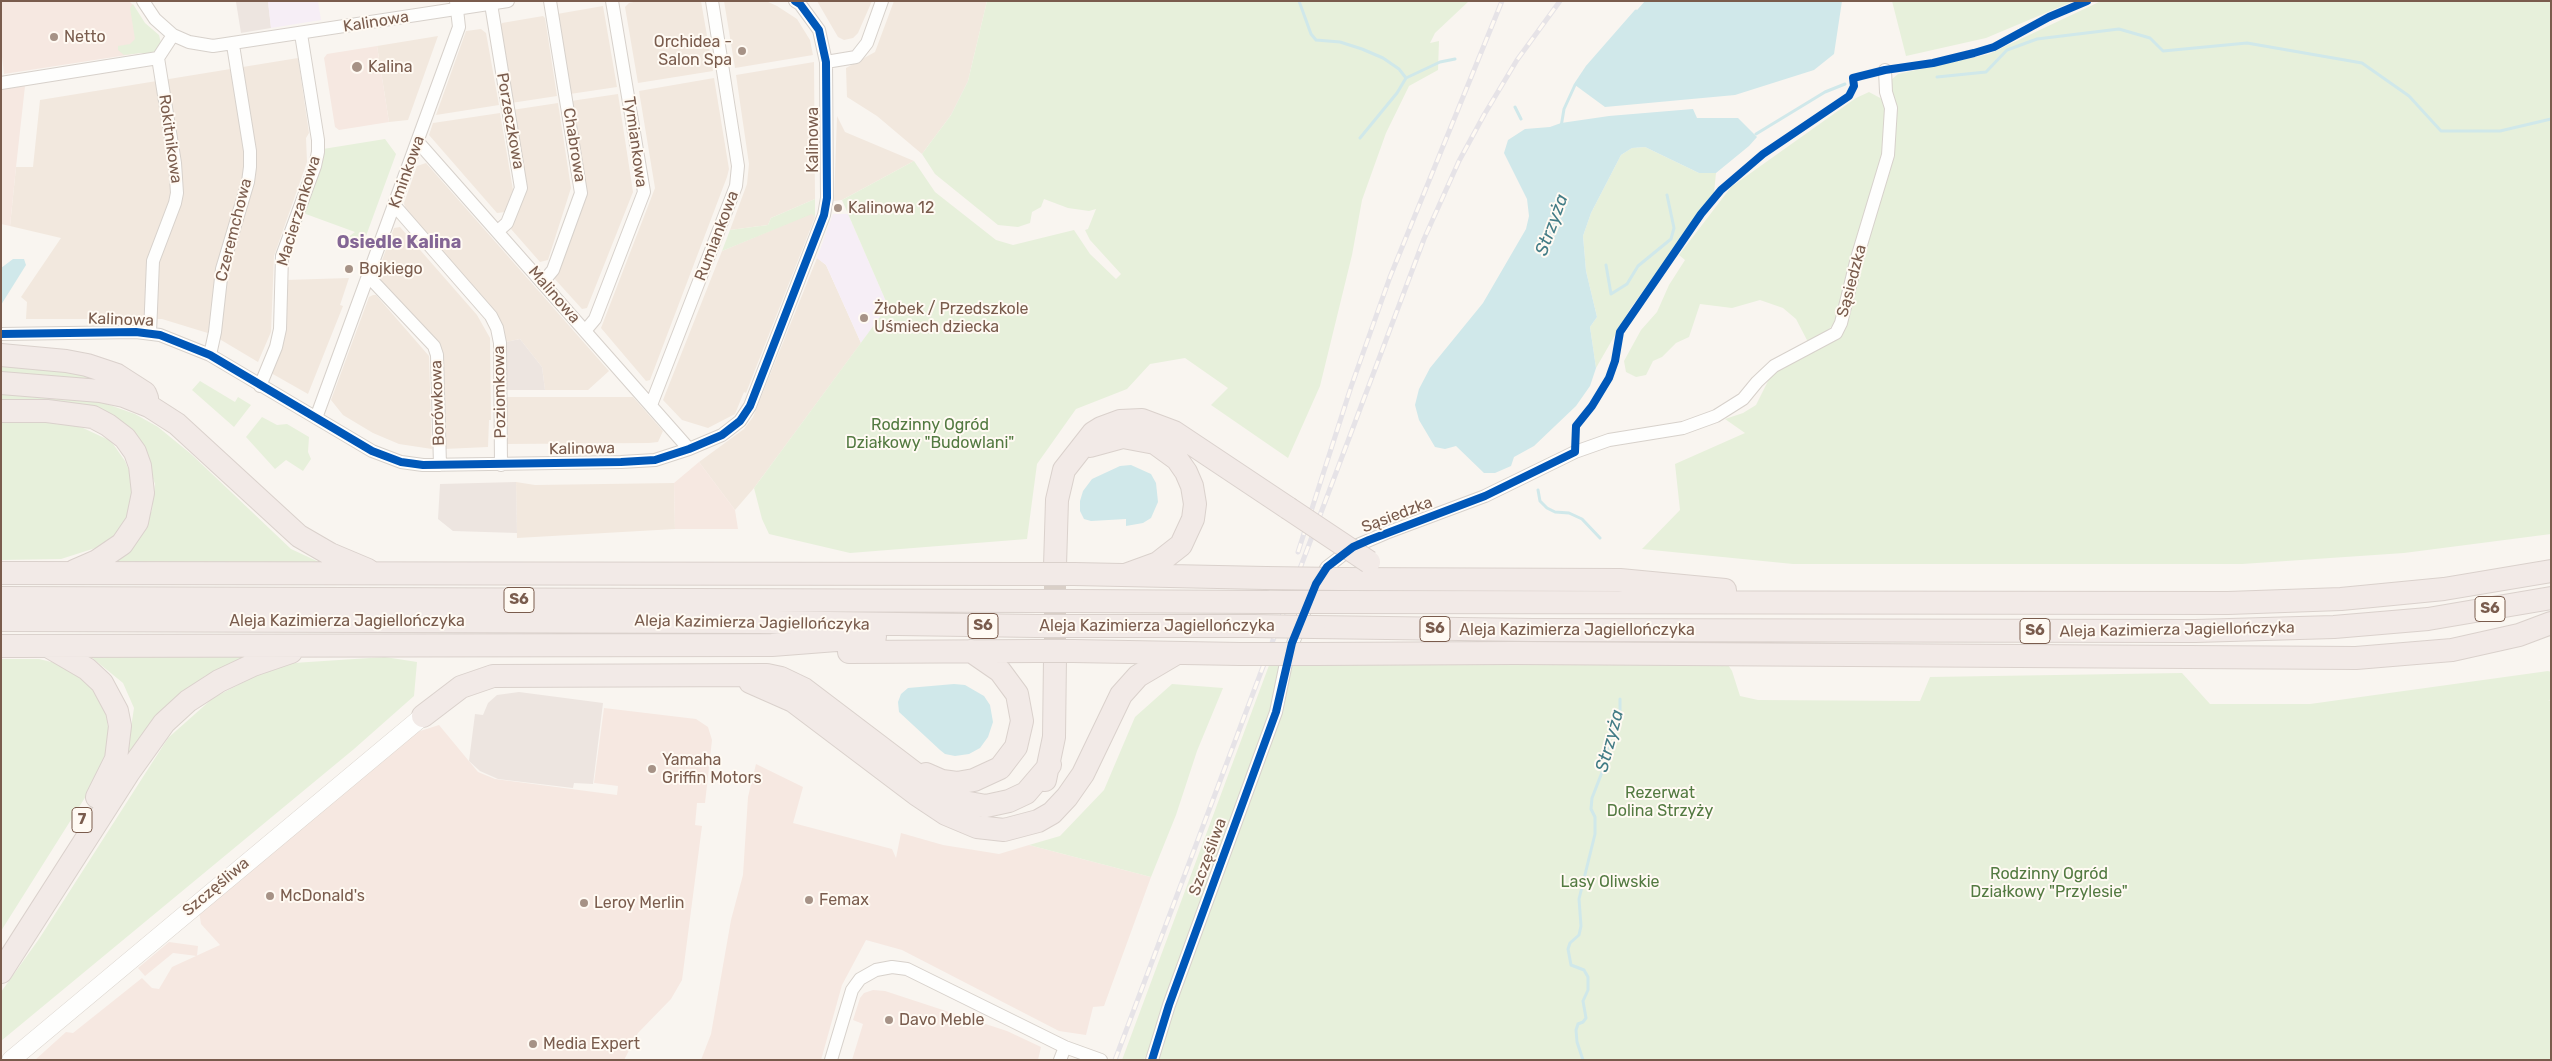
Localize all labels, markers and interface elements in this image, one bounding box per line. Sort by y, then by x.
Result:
street label: Kalinowa [342,7,410,37]
place label: Netto [64,27,106,47]
marker: Netto [48,31,60,43]
place label: Orchidea - Salon Spa [654,32,732,70]
marker: Orchidea - Salon Spa [736,45,748,57]
place label: Kalina [368,57,413,77]
marker: Kalina [350,60,364,74]
street label: Porzeczkowa [492,71,528,171]
street label: Rokitnikowa [154,93,186,185]
street label: Tymiankowa [619,95,651,189]
street label: Chabrowa [559,106,589,184]
street label: Kalinowa [803,107,823,173]
street label: Kminkowa [385,133,429,211]
street label: Macierzankowa [273,154,325,268]
street label: Czeremchowa [212,176,256,284]
street label: Rumiankowa [691,188,743,284]
water label: Strzyża [1531,191,1573,259]
place label: Kalinowa 12 [848,198,934,218]
marker: Kalinowa 12 [832,202,844,214]
district label: Osiedle Kalina [337,232,461,254]
street label: Sąsiedzka [1833,243,1871,319]
place label: Bojkiego [359,259,423,279]
marker: Bojkiego [343,263,355,275]
street label: Malinowa [524,263,584,327]
place label: Żłobek / Przedszkole Uśmiech dziecka [874,299,1029,337]
street label: Kalinowa [88,309,154,331]
marker: Żłobek / Przedszkole Uśmiech dziecka [858,312,870,324]
street label: Poziomkowa [490,345,510,439]
street label: Borówkowa [427,360,449,446]
park label: Rodzinny Ogród Działkowy "Budowlani" [846,415,1014,453]
street label: Kalinowa [549,439,615,459]
street label: Sąsiedzka [1359,493,1435,537]
road number: S6 [504,588,534,612]
road number: S6 [2475,596,2505,622]
street label: Aleja Kazimierza Jagiellończyka [229,611,465,631]
street label: Aleja Kazimierza Jagiellończyka [634,611,870,635]
road number: S6 [968,614,998,638]
street label: Aleja Kazimierza Jagiellończyka [1039,616,1275,636]
road number: S6 [1420,616,1450,642]
road number: S6 [2020,618,2050,644]
street label: Aleja Kazimierza Jagiellończyka [2059,618,2295,642]
street label: Aleja Kazimierza Jagiellończyka [1459,620,1695,640]
water label: Strzyża [1591,707,1629,775]
place label: Yamaha Griffin Motors [662,750,762,788]
marker: Yamaha Griffin Motors [646,763,658,775]
park label: Rezerwat Dolina Strzyży [1607,783,1713,821]
road number: 7 [72,808,92,832]
street label: Szczęśliwa [1185,816,1231,898]
street label: Szczęśliwa [179,854,253,920]
park label: Rodzinny Ogród Działkowy "Przylesie" [1970,864,2128,902]
park label: Lasy Oliwskie [1561,872,1659,892]
place label: McDonald's [280,886,365,906]
marker: McDonald's [264,890,276,902]
place label: Femax [819,890,869,910]
place label: Leroy Merlin [594,893,685,913]
marker: Femax [803,894,815,906]
marker: Leroy Merlin [578,897,590,909]
place label: Davo Meble [899,1010,984,1030]
marker: Davo Meble [883,1014,895,1026]
place label: Media Expert [543,1034,640,1054]
marker: Media Expert [527,1038,539,1050]

